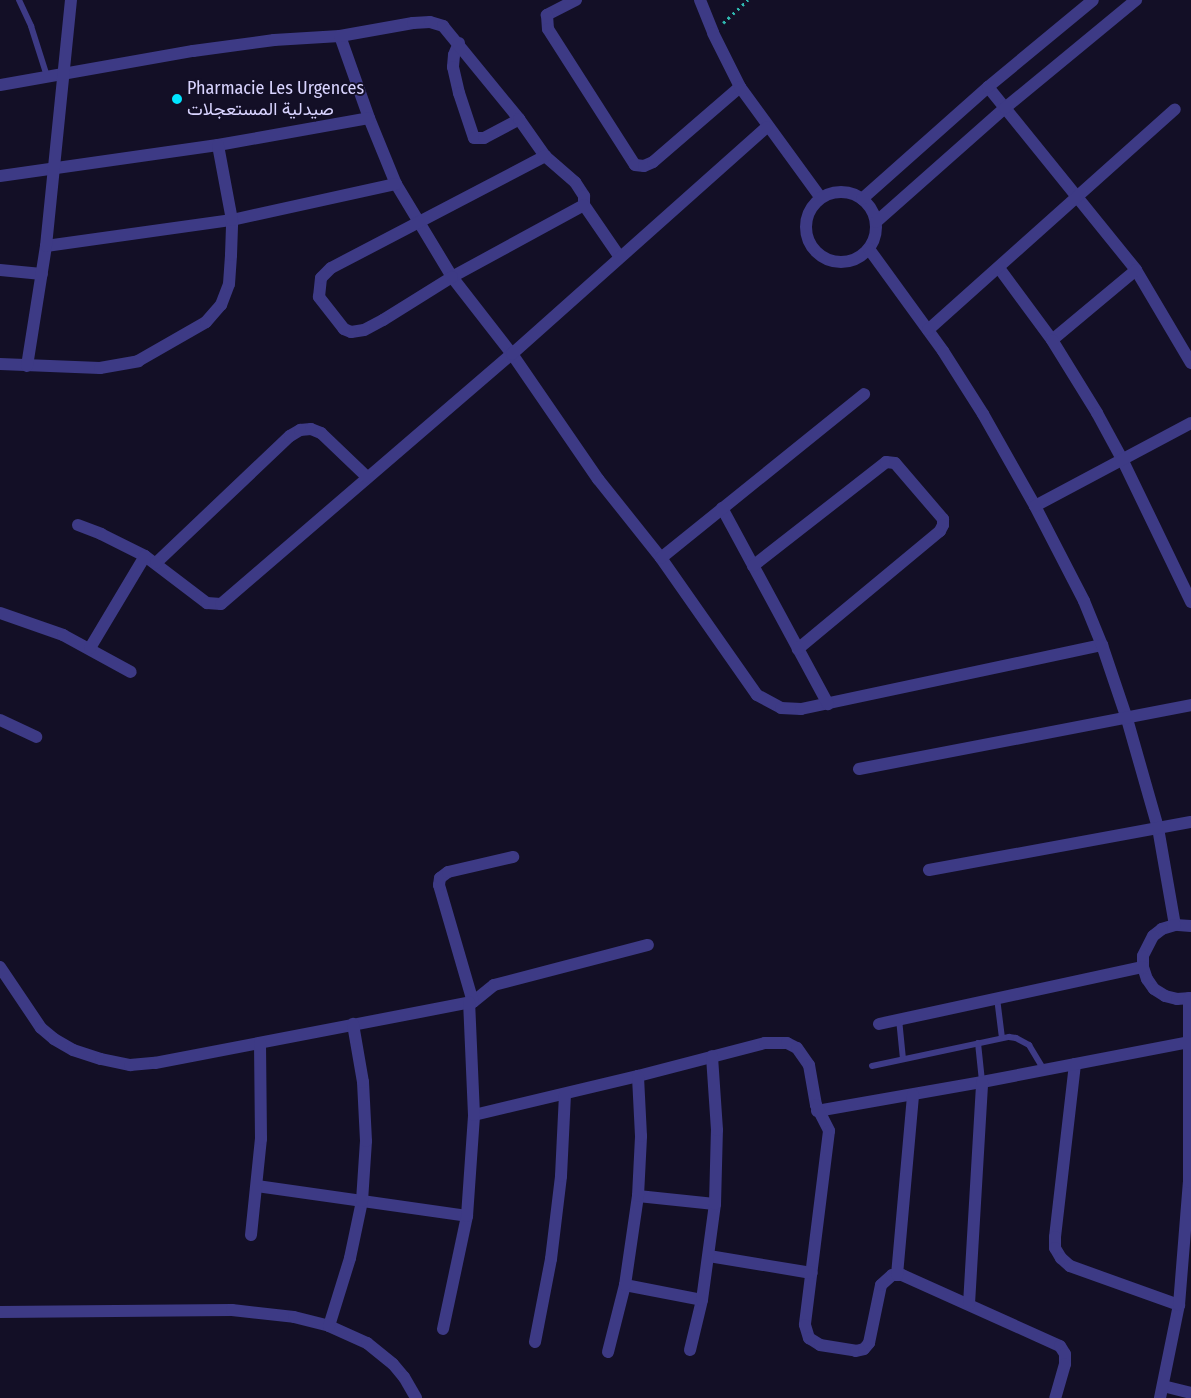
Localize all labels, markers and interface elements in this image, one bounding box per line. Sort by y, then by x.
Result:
place label: Pharmacie Les Urgences صيدلية المستعجلات [187,78,364,120]
marker: Pharmacie Les Urgences صيدلية المستعجلات [171,93,183,105]

